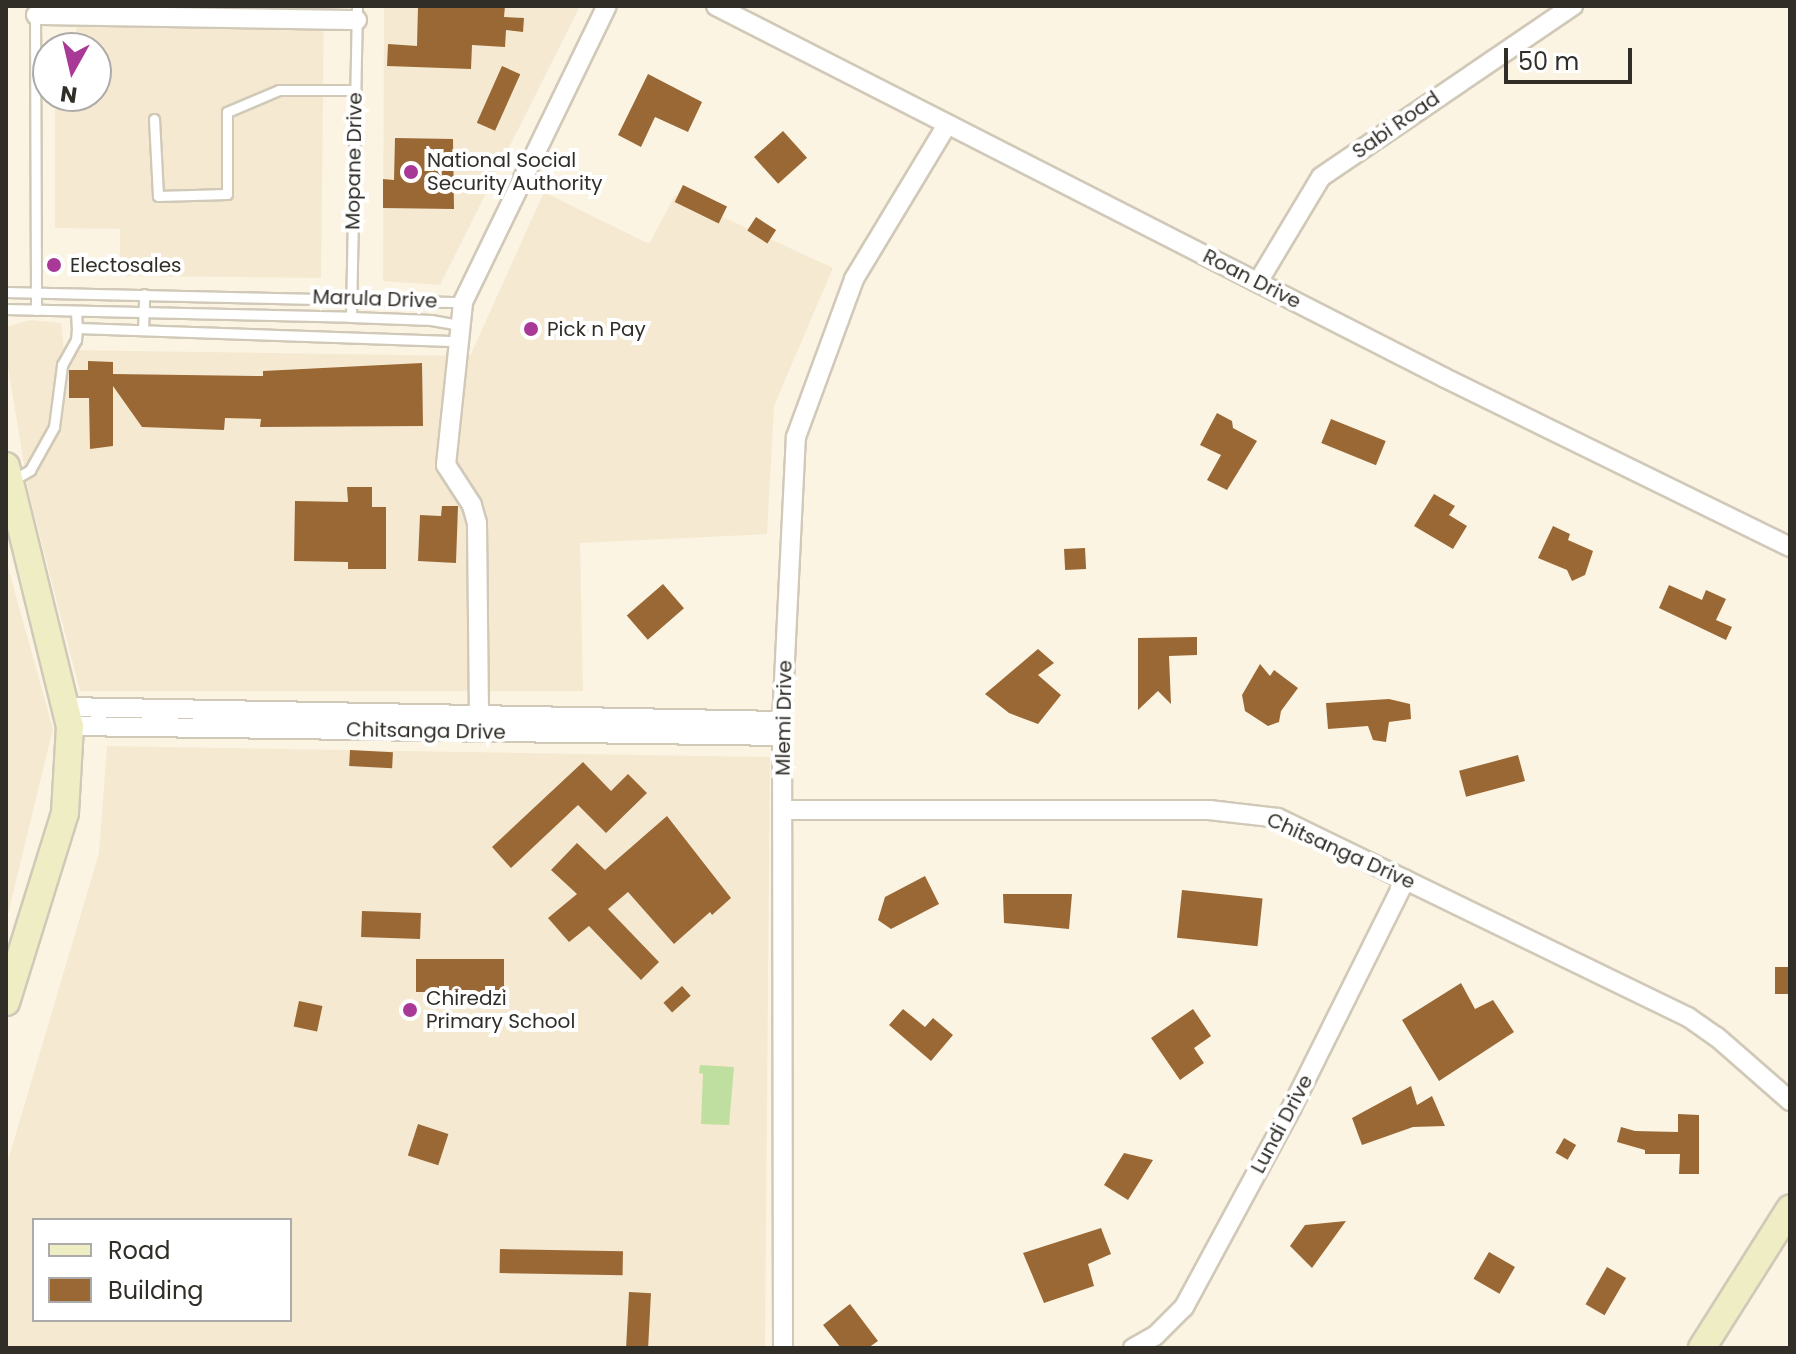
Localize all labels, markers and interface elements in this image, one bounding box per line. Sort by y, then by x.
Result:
north arrow [32,32,112,112]
scale bar [1508,32,1636,82]
text: 50 m [1518,45,1579,78]
text: N [59,78,79,111]
street label: Sabi Road [1348,86,1444,164]
street label: Mopane Drive [341,92,367,230]
place label: National Social Security Authority [427,148,602,195]
marker: National Social Security Authority [402,163,420,181]
street label: Roan Drive [1199,244,1305,314]
place label: Electosales [70,253,182,277]
marker: Electosales [45,256,63,274]
street label: Marula Drive [312,285,438,313]
place label: Pick n Pay [547,317,646,341]
marker: Pick n Pay [522,320,540,338]
street label: Mlemi Drive [771,660,797,776]
street label: Chitsanga Drive [346,718,506,744]
street label: Chitsanga Drive [1263,808,1419,894]
place label: Chiredzi Primary School [426,986,575,1033]
marker: Chiredzi Primary School [401,1001,419,1019]
street label: Lundi Drive [1246,1071,1318,1177]
legend [32,1218,292,1322]
text: Road [108,1234,170,1267]
text: Building [108,1274,204,1307]

